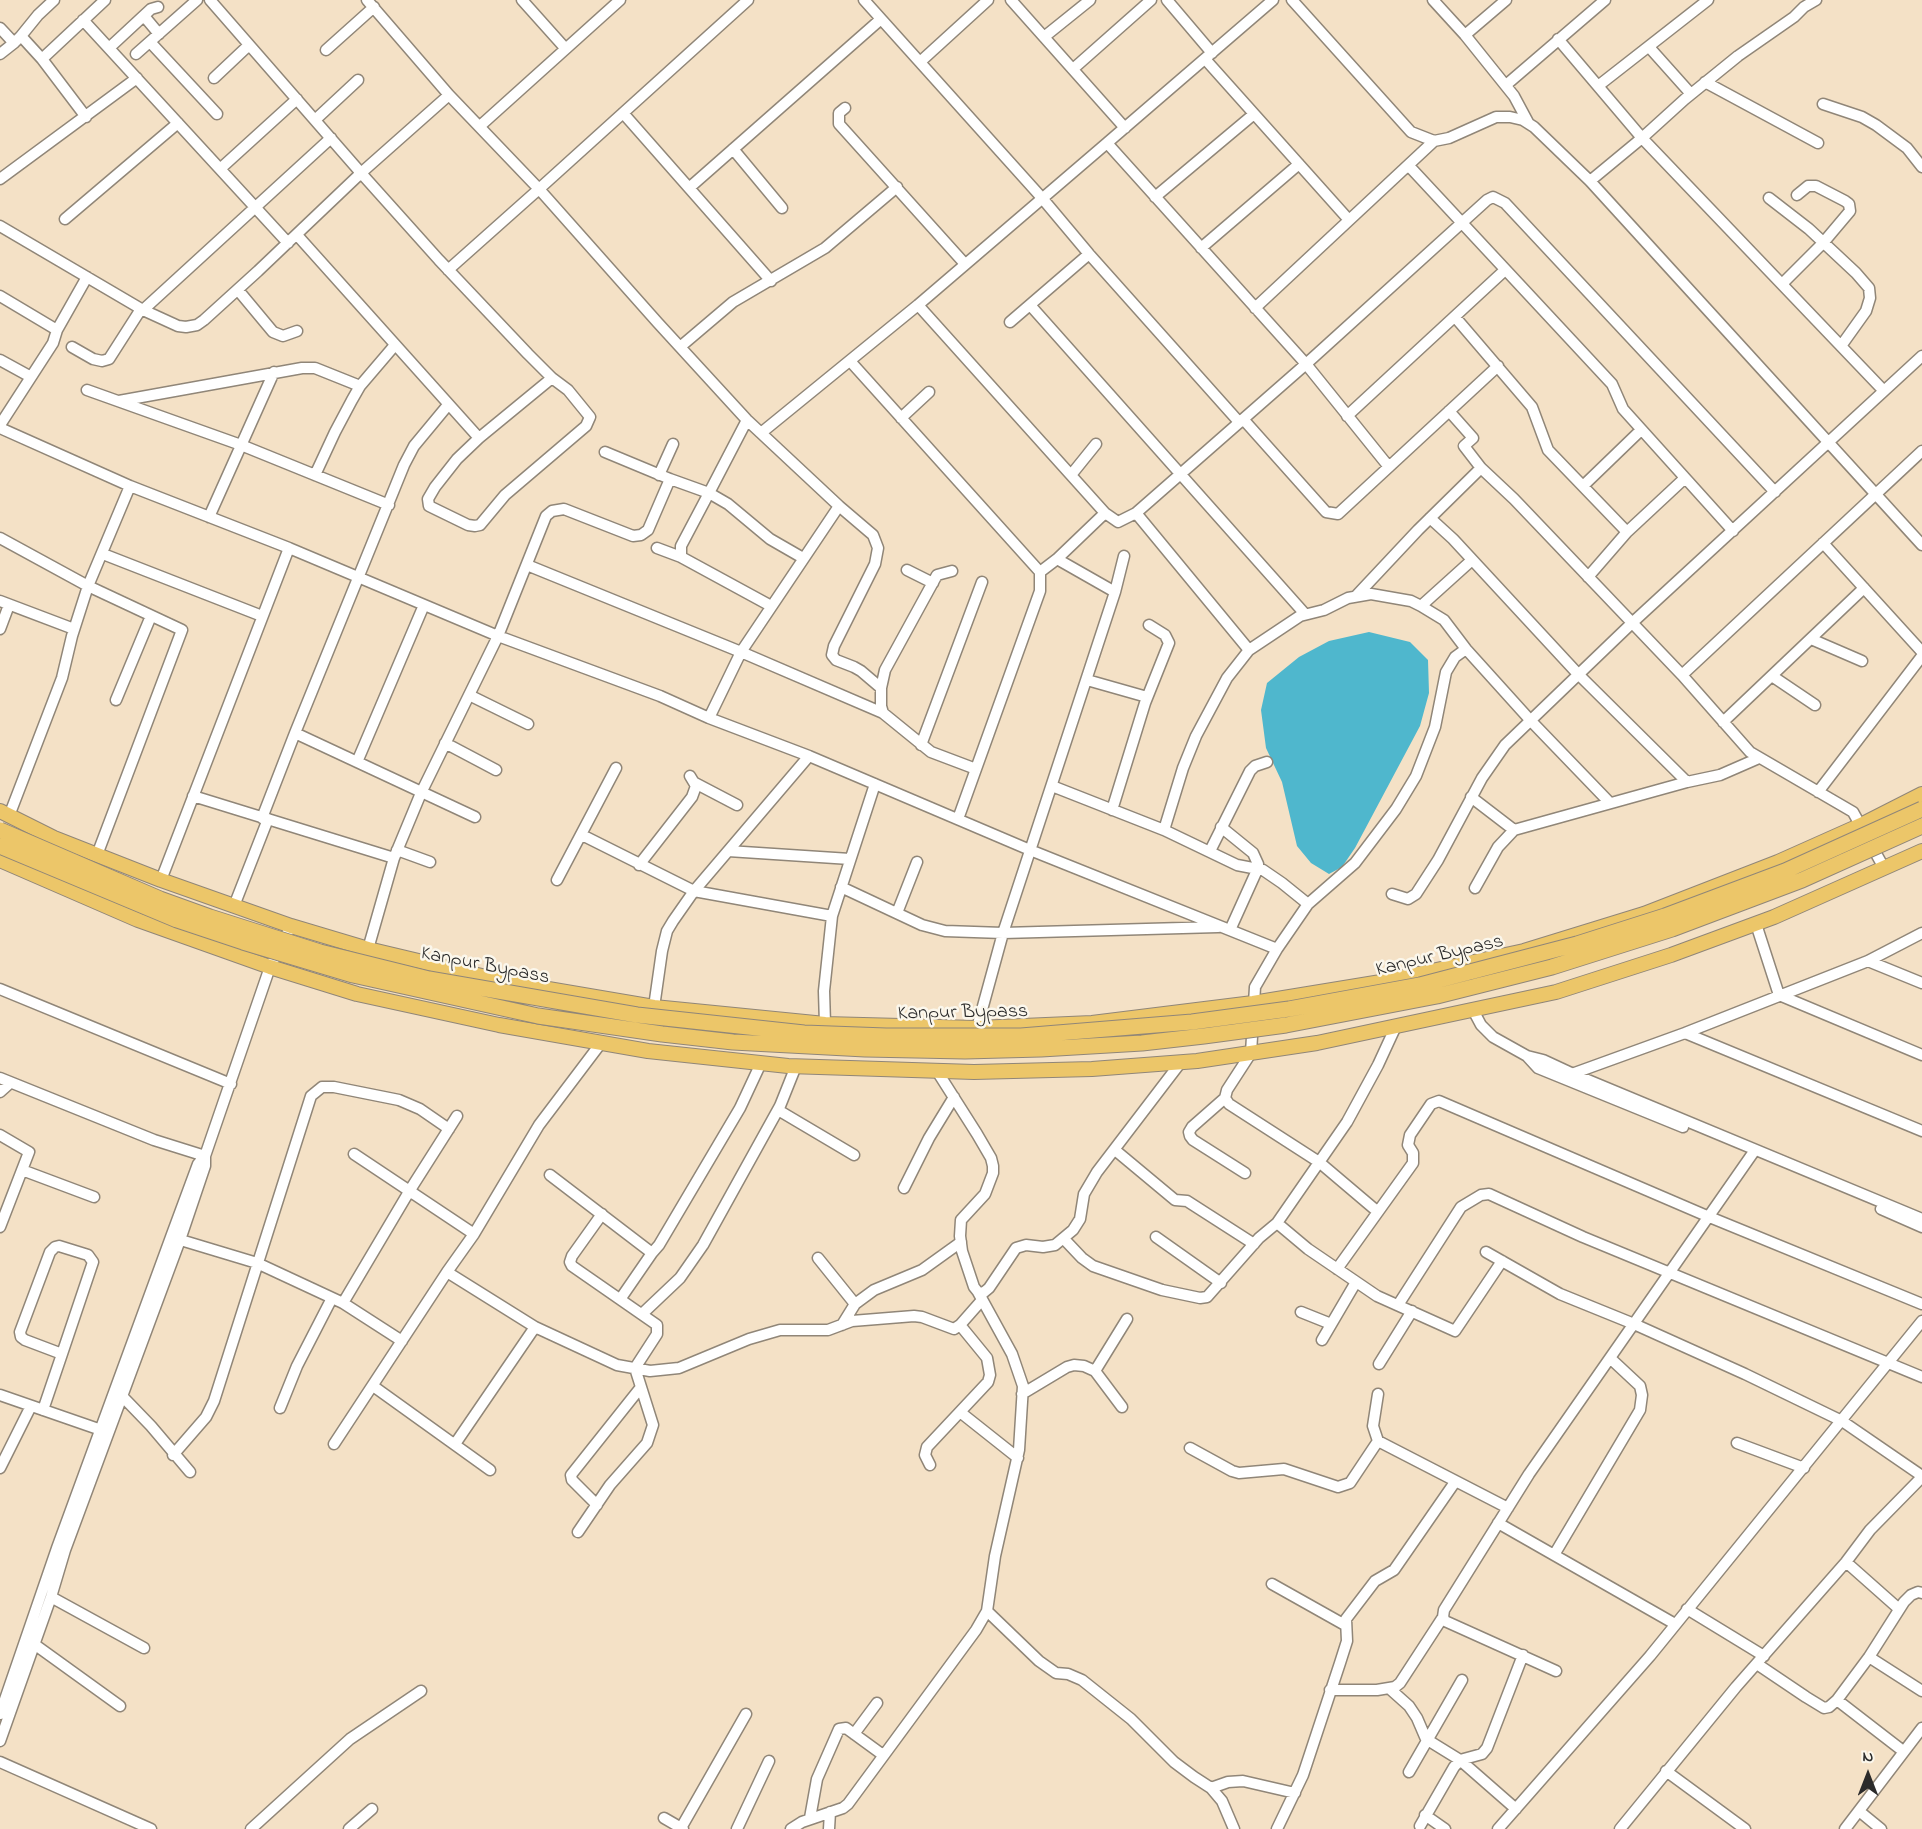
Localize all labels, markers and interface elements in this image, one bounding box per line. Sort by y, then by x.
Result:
street label: Kanpur Bypass [1374,931,1506,983]
street label: Kanpur Bypass [419,943,551,991]
street label: Kanpur Bypass [898,1001,1028,1027]
north arrow [1838,1745,1898,1805]
text: N [1863,1745,1873,1769]

